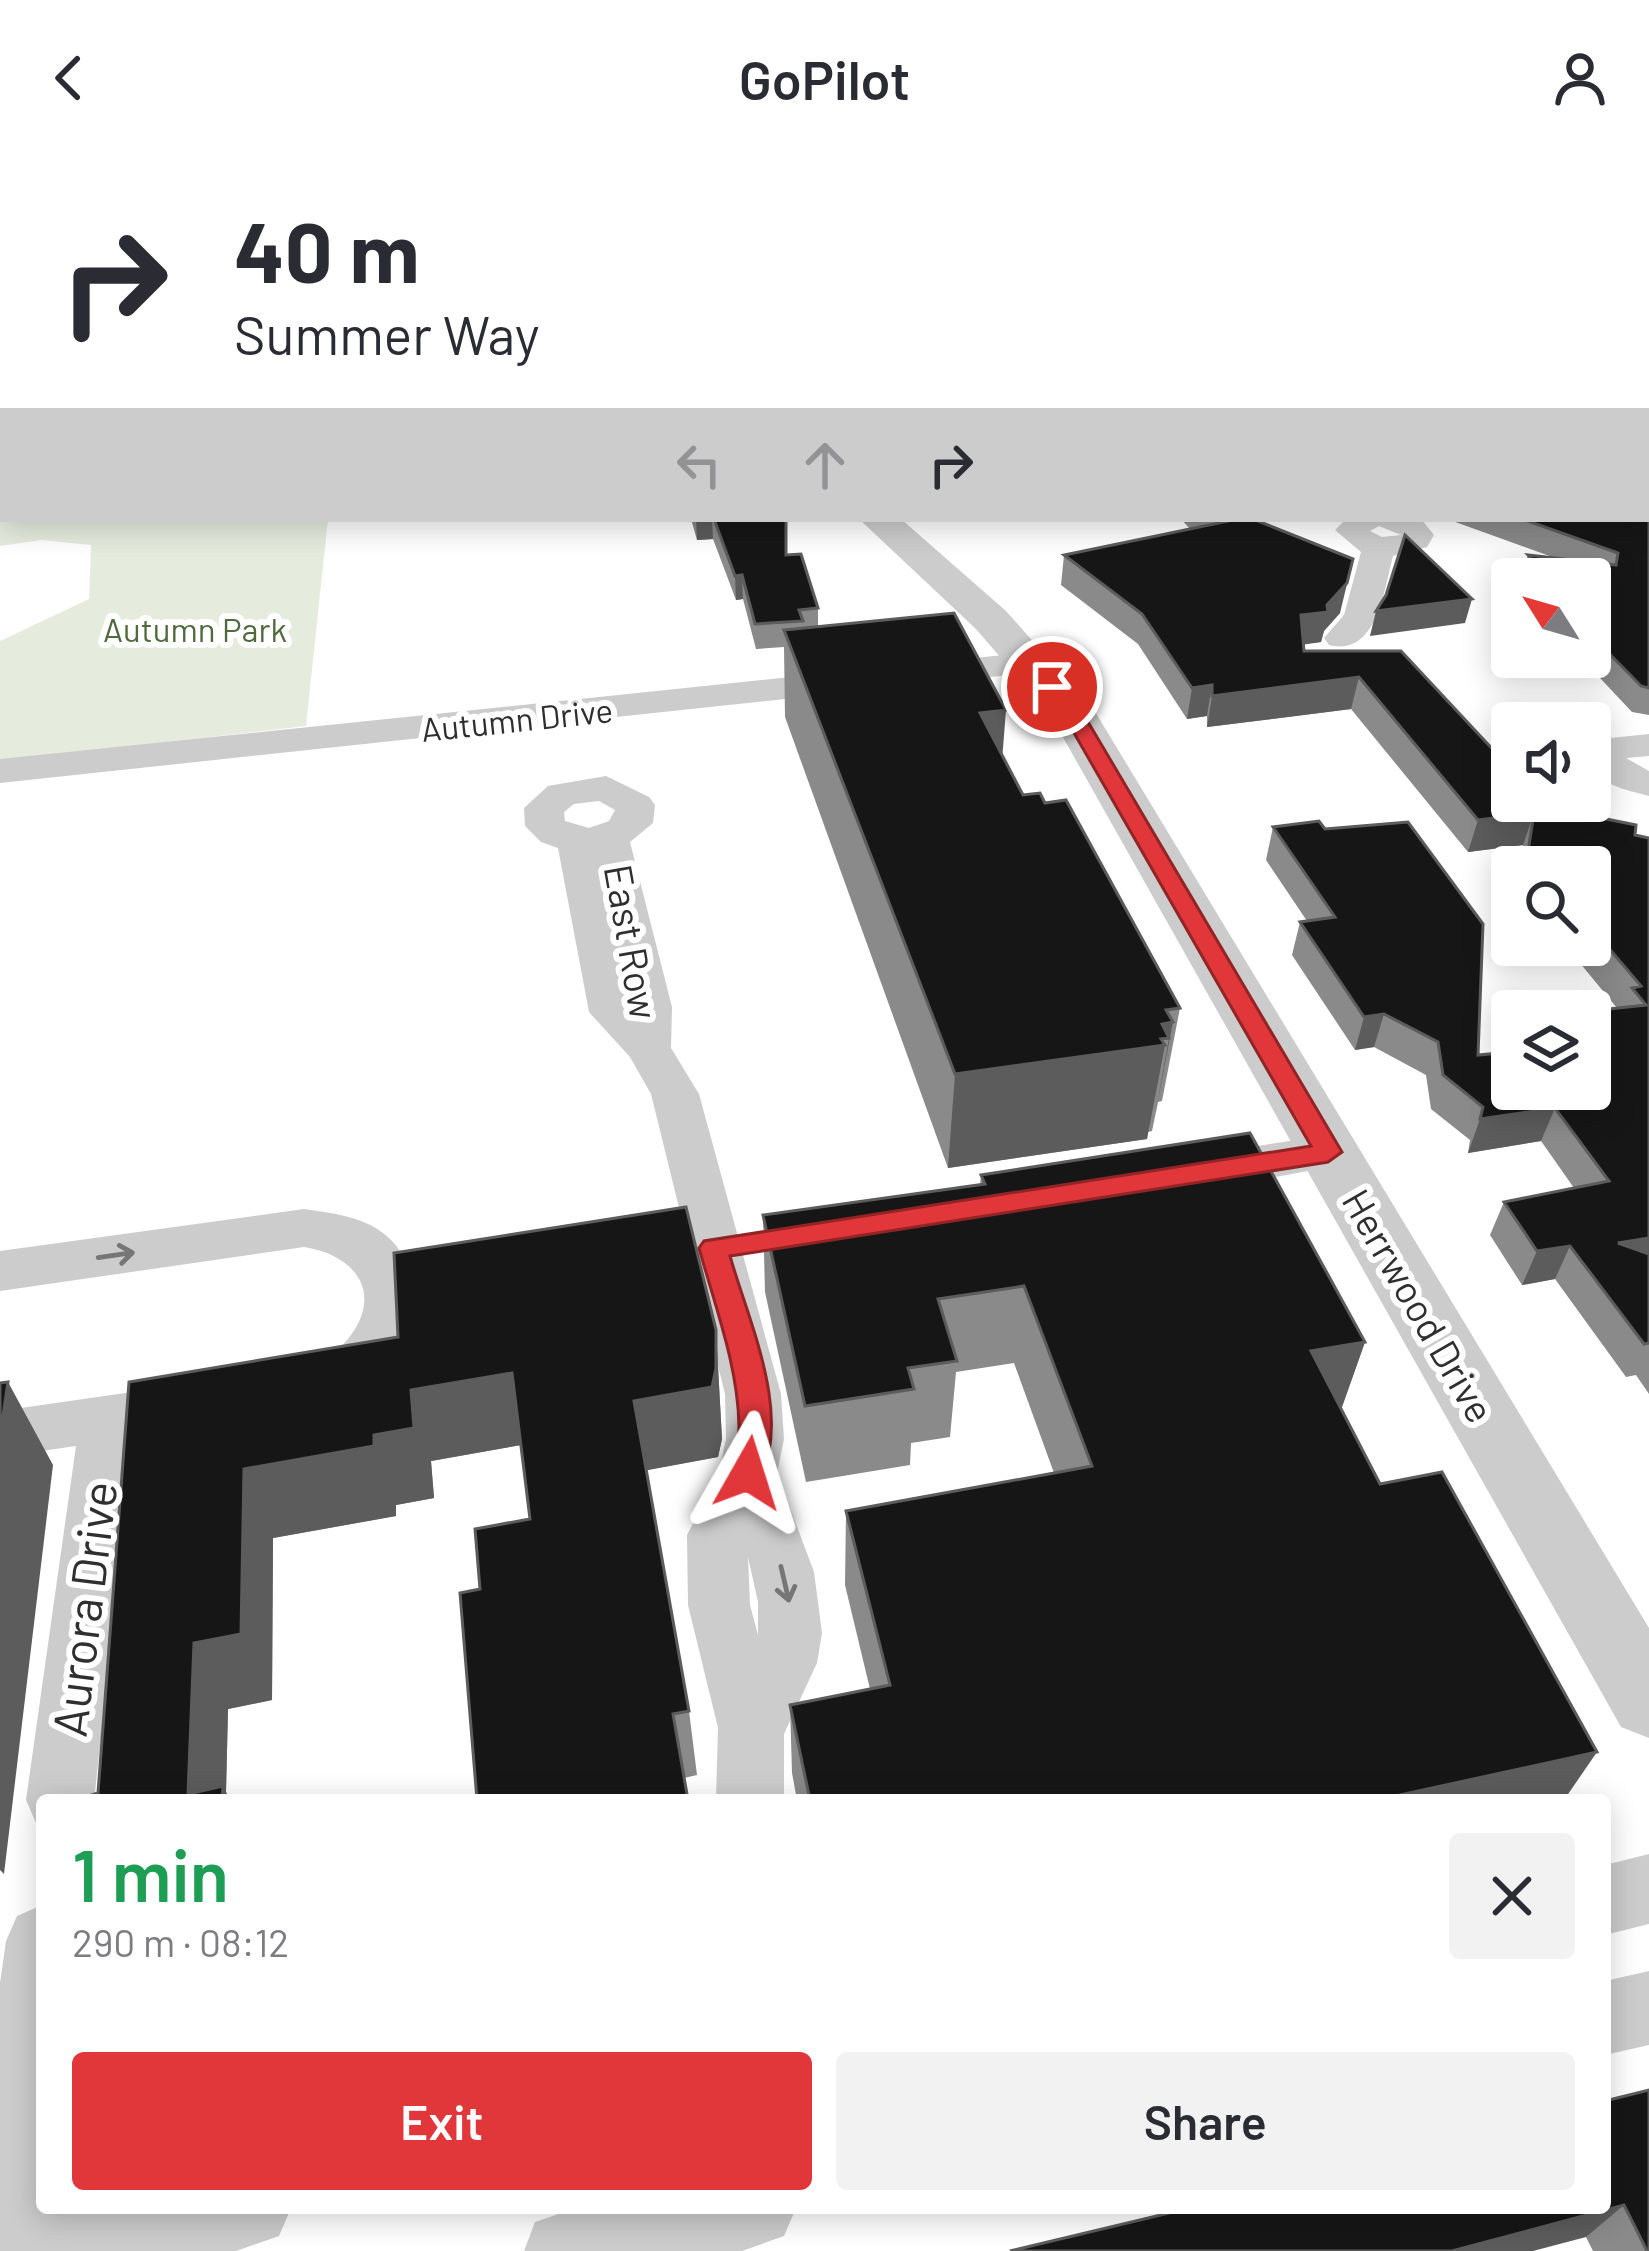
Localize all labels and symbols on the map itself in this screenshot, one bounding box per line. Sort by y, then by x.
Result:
north arrow [1491,558,1611,678]
park label: Autumn Park [103,609,287,649]
pin [1001,636,1103,738]
street label: Autumn Drive [419,689,615,749]
street label: East Row [596,861,669,1023]
street label: Herrwood Drive [1334,1180,1505,1430]
one-way arrow [96,1243,135,1266]
position arrow [685,1410,811,1536]
street label: Aurora Drive [39,1478,127,1740]
one-way arrow [775,1564,797,1602]

